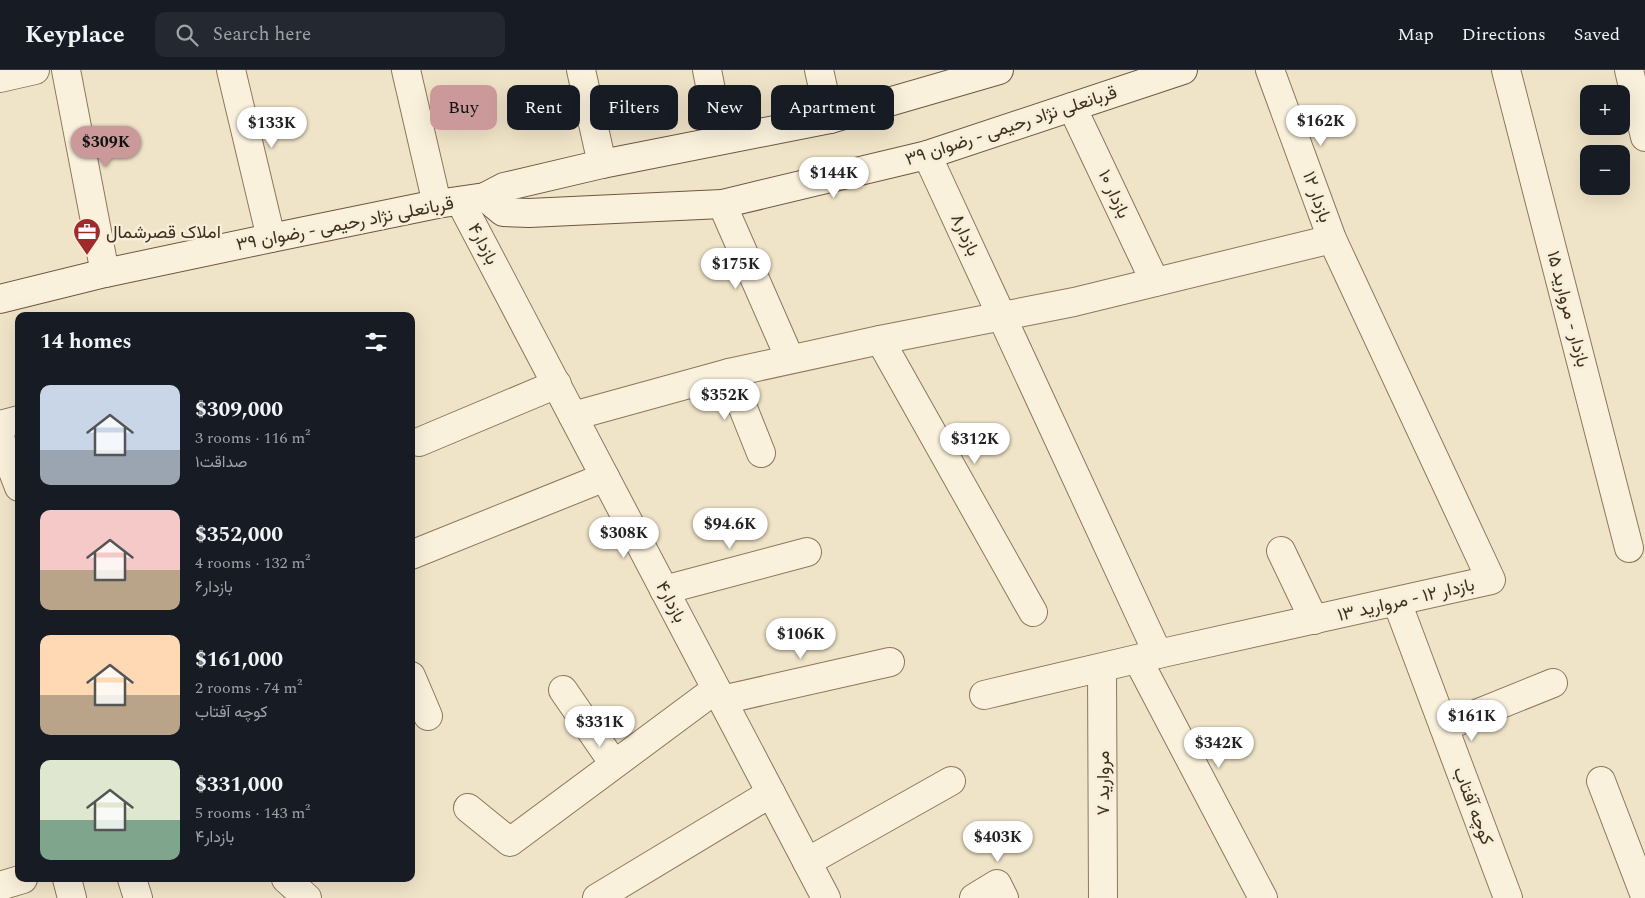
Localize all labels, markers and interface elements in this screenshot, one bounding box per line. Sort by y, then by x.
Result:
search box [155,12,505,57]
text: Keyplace [25,17,125,53]
text: Search here [213,20,311,49]
icon: search [173,21,201,49]
text: Map [1398,21,1434,48]
text: Directions [1462,21,1546,48]
text: Saved [1574,21,1620,48]
street label: قربانعلی نژاد رحیمی - رضوان ۳۹ [902,79,1120,173]
chip: Buy [430,85,497,130]
chip: Rent [507,85,580,130]
chip: Filters [590,85,678,130]
chip: New [688,85,761,130]
chip: Apartment [771,85,894,130]
map controls [1580,85,1630,195]
button: + [1580,85,1630,135]
pin: $162K [1286,104,1356,147]
pin: $133K [237,106,307,149]
text: $162K [1297,109,1345,133]
text: $133K [248,111,296,135]
pin: $309K [71,126,141,168]
text: $309K [82,130,130,154]
button: − [1580,145,1630,195]
pin: $144K [799,156,869,199]
text: $144K [810,161,858,185]
street label: بازدار ۱۰ [1091,165,1137,223]
street label: بازدار ۱۲ [1295,168,1339,226]
street label: قربانعلی نژاد رحیمی - رضوان ۳۹ [234,190,456,258]
street label: بازدار۸ [943,209,987,261]
office icon: املاک قصرشمال [72,217,102,256]
street label: بازدار۴ [461,218,505,270]
place label: املاک قصرشمال [106,219,221,246]
pin: $175K [701,248,771,290]
street label: بازدار - مروارید ۱۵ [1539,248,1597,370]
text: $175K [712,252,760,276]
text: 14 homes [40,326,132,358]
icon: filters [362,328,390,356]
pin: $352K [690,378,760,421]
text: $352K [701,383,749,407]
text: $309,000 [195,394,283,426]
icon: home [80,405,140,465]
pin: $312K [940,422,1010,465]
text: 3 rooms · 116 m² [195,426,310,450]
text: $312K [951,427,999,451]
text: صداقت۱ [195,450,247,474]
pin: $94.6K [689,508,771,550]
text: $94.6K [704,512,756,536]
pin: $308K [589,516,659,559]
text: $352,000 [195,519,283,551]
text: $308K [600,521,648,545]
icon: home [80,530,140,590]
text: 4 rooms · 132 m² [195,551,310,575]
street label: بازدار ۱۲ - مروارید ۱۳ [1335,571,1477,629]
text: بازدار۶ [195,575,233,599]
street label: بازدار۴ [649,576,693,628]
pin: $106K [766,618,836,660]
text: $106K [777,622,825,646]
text: $161,000 [195,644,283,676]
icon: home [80,655,140,715]
text: 2 rooms · 74 m² [195,676,302,700]
text: کوچه آفتاب [195,700,268,724]
pin: $161K [1437,700,1507,742]
text: $161K [1448,704,1496,728]
pin: $331K [565,706,635,748]
text: $331K [576,710,624,734]
pin: $342K [1184,726,1254,769]
text: $342K [1195,731,1243,755]
street label: مروارید ۷ [1090,751,1117,815]
street label: کوچه آفتاب [1446,763,1500,849]
text: $331,000 [195,769,283,801]
icon: home [80,780,140,840]
text: 5 rooms · 143 m² [195,801,310,825]
pin: $403K [963,820,1033,863]
text: بازدار۴ [195,825,234,849]
text: $403K [974,825,1022,849]

